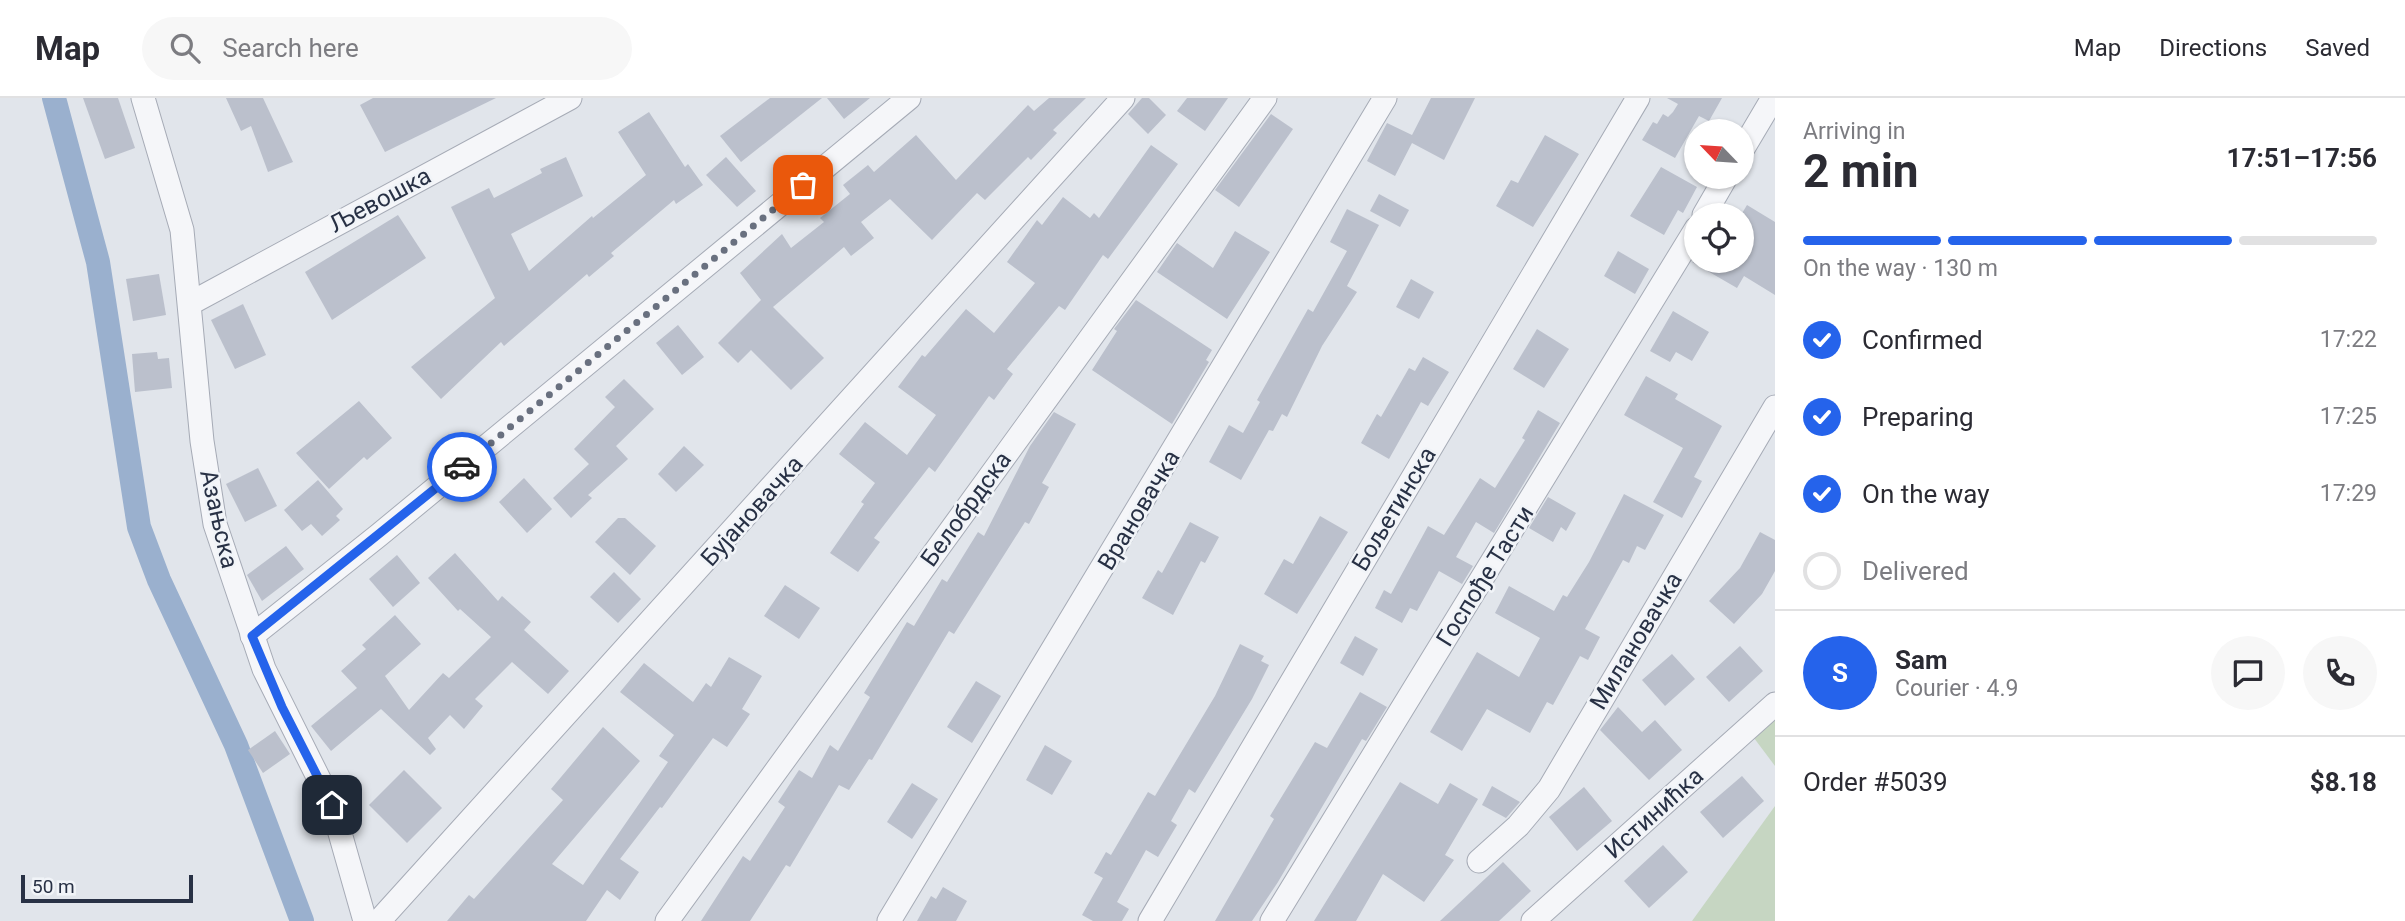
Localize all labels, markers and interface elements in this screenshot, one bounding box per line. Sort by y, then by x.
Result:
search box [142,17,632,80]
text: Map [35,29,100,68]
icon: search [166,29,204,67]
text: Search here [222,33,359,63]
text: Map [2074,34,2121,62]
text: Directions [2159,34,2267,62]
text: Saved [2305,34,2370,62]
text: Arriving in [1803,118,1906,145]
north arrow [1684,119,1754,189]
map controls [1684,119,1754,273]
text: 17:51–17:56 [2227,143,2377,173]
text: 2 min [1803,144,1919,198]
pin [773,155,833,215]
street label: Љевошка [324,162,436,238]
icon: bag [784,166,822,204]
button: locate [1684,203,1754,273]
text: On the way · 130 m [1803,255,1998,282]
icon: check [1803,321,1841,359]
text: Confirmed [1862,325,1983,355]
text: 17:22 [2320,326,2377,353]
icon: check [1803,398,1841,436]
text: Preparing [1862,402,1974,432]
text: 17:25 [2320,403,2377,430]
courier [427,432,497,502]
street label: Бољетинска [1346,442,1442,576]
street label: Врановачка [1092,445,1186,575]
street label: Белобрдска [915,446,1017,572]
icon: car [443,448,481,486]
street label: Бујановачка [695,450,809,572]
street label: Азањска [194,467,244,571]
icon: check [1803,475,1841,513]
text: On the way [1862,479,1990,509]
text: 17:29 [2320,480,2377,507]
street label: Госпође Тасти [1431,501,1539,651]
text: Delivered [1862,556,1969,586]
street label: Милановачка [1584,567,1688,715]
button: chat [2211,636,2285,710]
button: phone [2303,636,2377,710]
text: Sam [1895,645,1947,675]
text: S [1832,658,1848,688]
text: Courier · 4.9 [1895,675,2018,702]
street label: Истинићка [1599,762,1709,864]
text: Order #5039 [1803,767,1948,797]
text: $8.18 [2310,767,2377,797]
pin [302,775,362,835]
icon: home [313,786,351,824]
scale bar [21,872,192,904]
text: 50 m [32,875,75,898]

